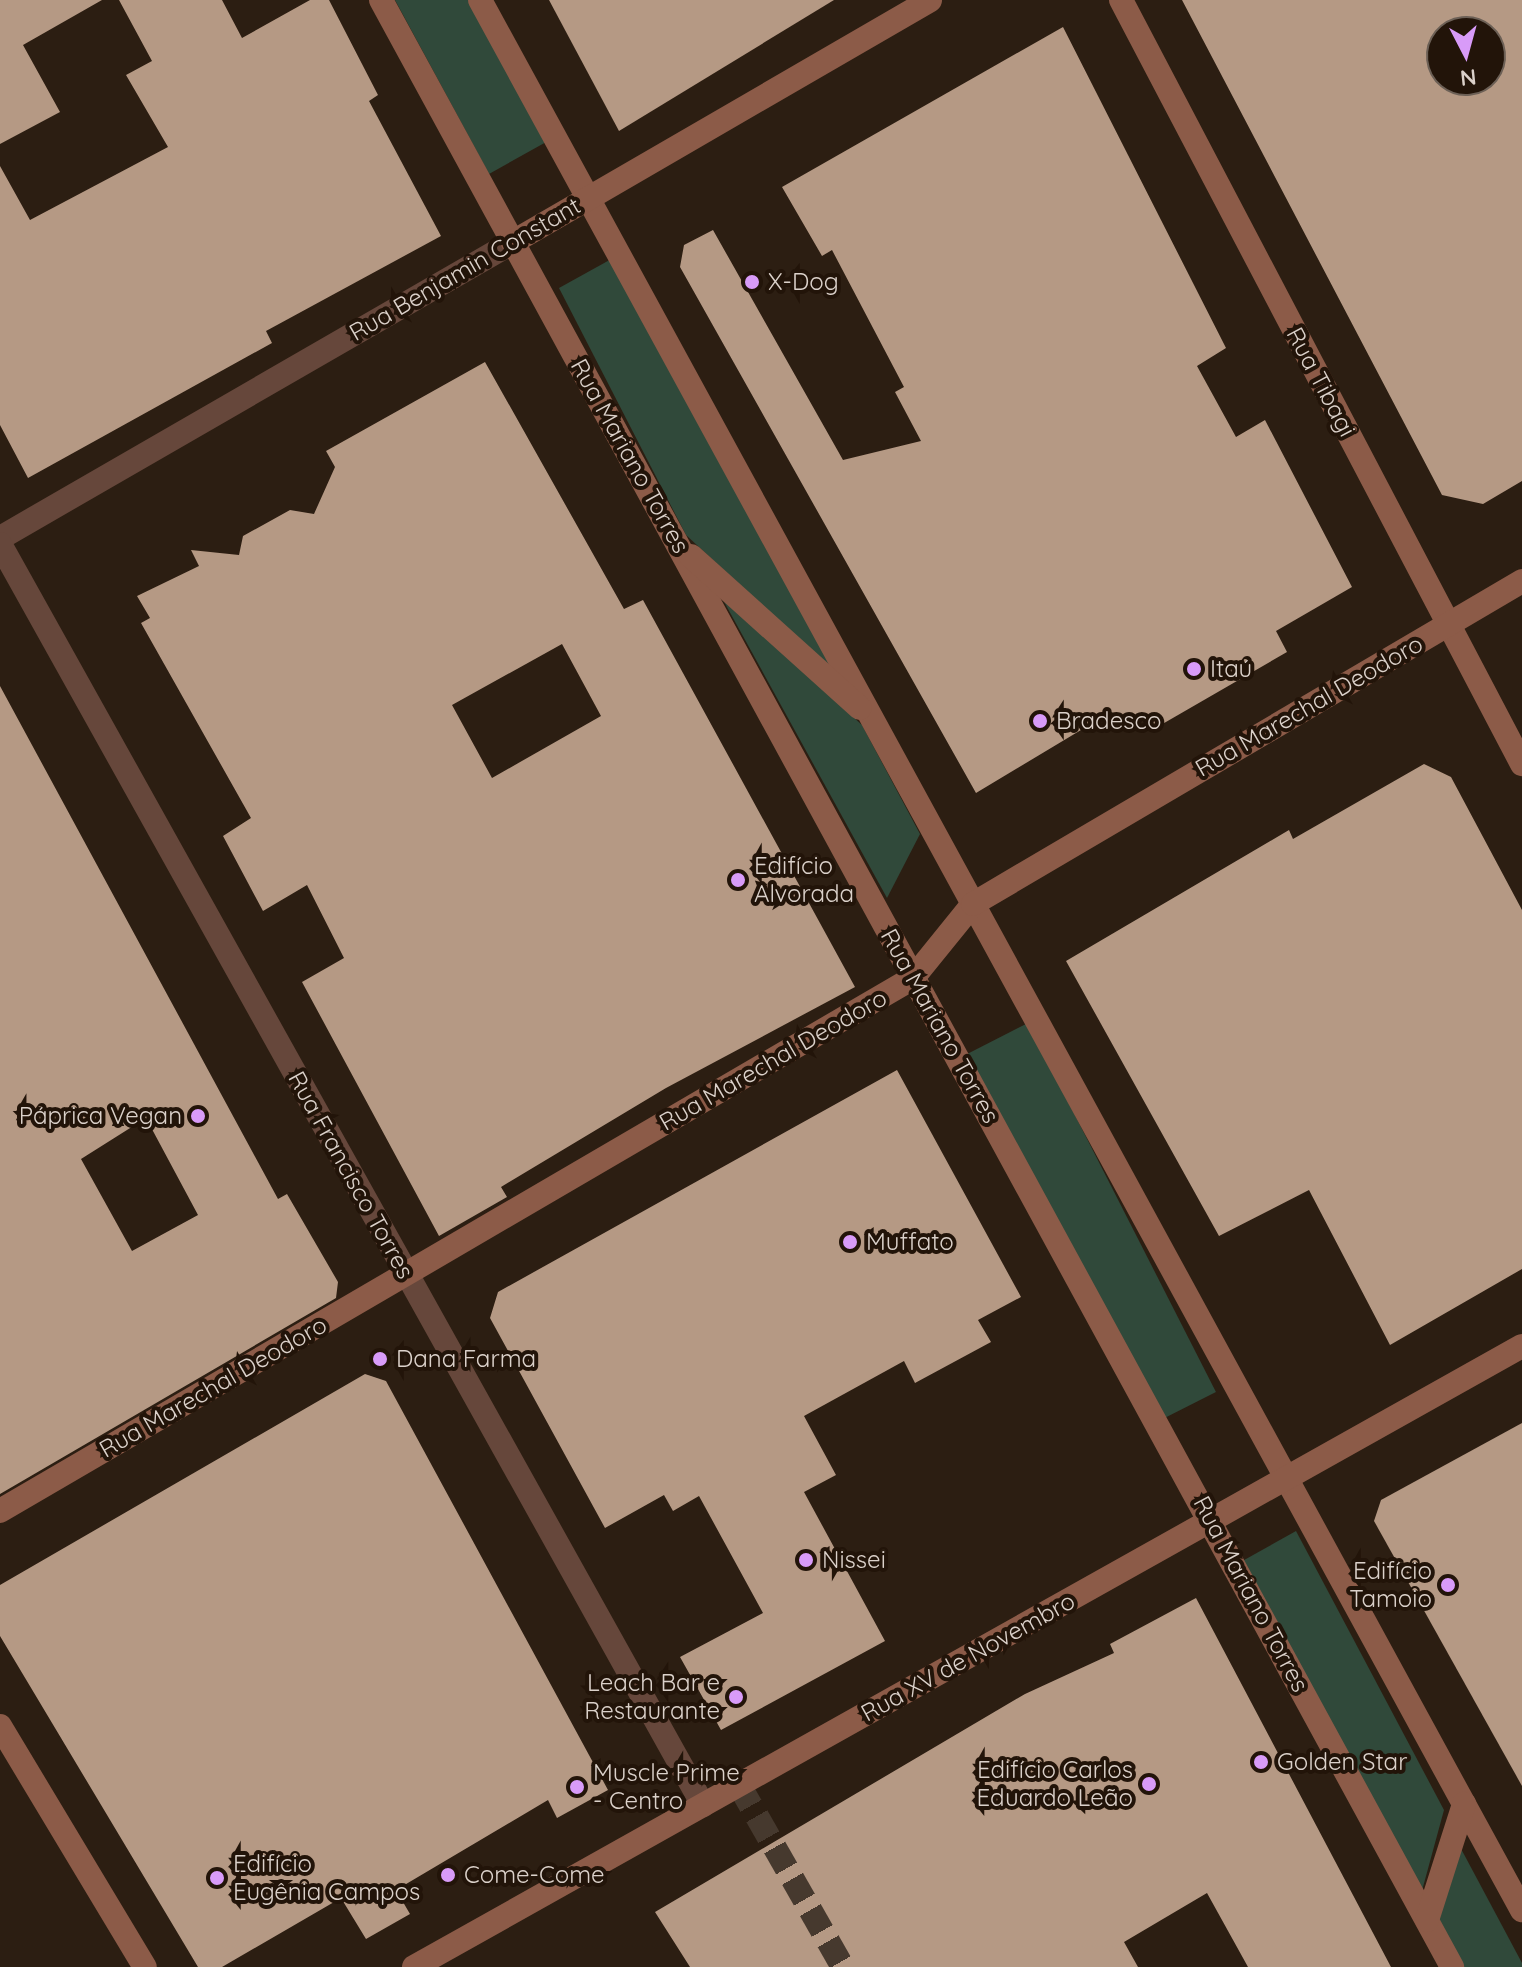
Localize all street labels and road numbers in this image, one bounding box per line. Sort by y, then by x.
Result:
street label: Rua Benjamin Constant [344,191,586,347]
street label: Rua Tibagi [1280,323,1362,441]
street label: Rua Mariano Torres [565,354,695,558]
street label: Rua Marechal Deodoro [1190,629,1428,783]
street label: Rua Mariano Torres [875,924,1005,1128]
street label: Rua Marechal Deodoro [654,983,892,1137]
street label: Rua Francisco Torres [282,1066,420,1284]
street label: Rua Marechal Deodoro [94,1310,332,1464]
street label: Rua Mariano Torres [1187,1491,1315,1697]
street label: Rua XV de Novembro [856,1586,1080,1728]

